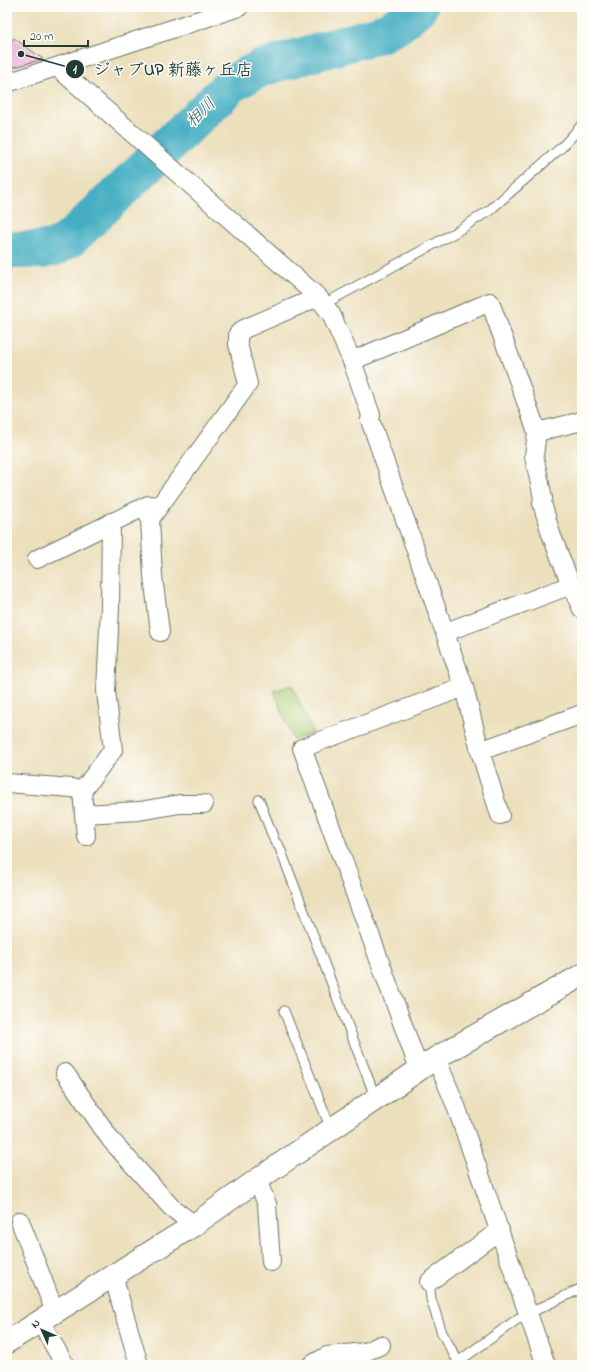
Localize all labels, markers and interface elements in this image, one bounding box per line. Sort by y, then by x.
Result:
scale bar [24,22,88,48]
text: 20 m [30,28,53,46]
callout: ジャブUP 新藤ヶ丘店 [65,54,261,83]
text: ジャブUP 新藤ヶ丘店 [93,58,253,83]
text: 1 [73,61,77,79]
water label: 相川 [180,92,222,134]
north arrow [22,1310,62,1350]
text: N [27,1315,44,1332]

